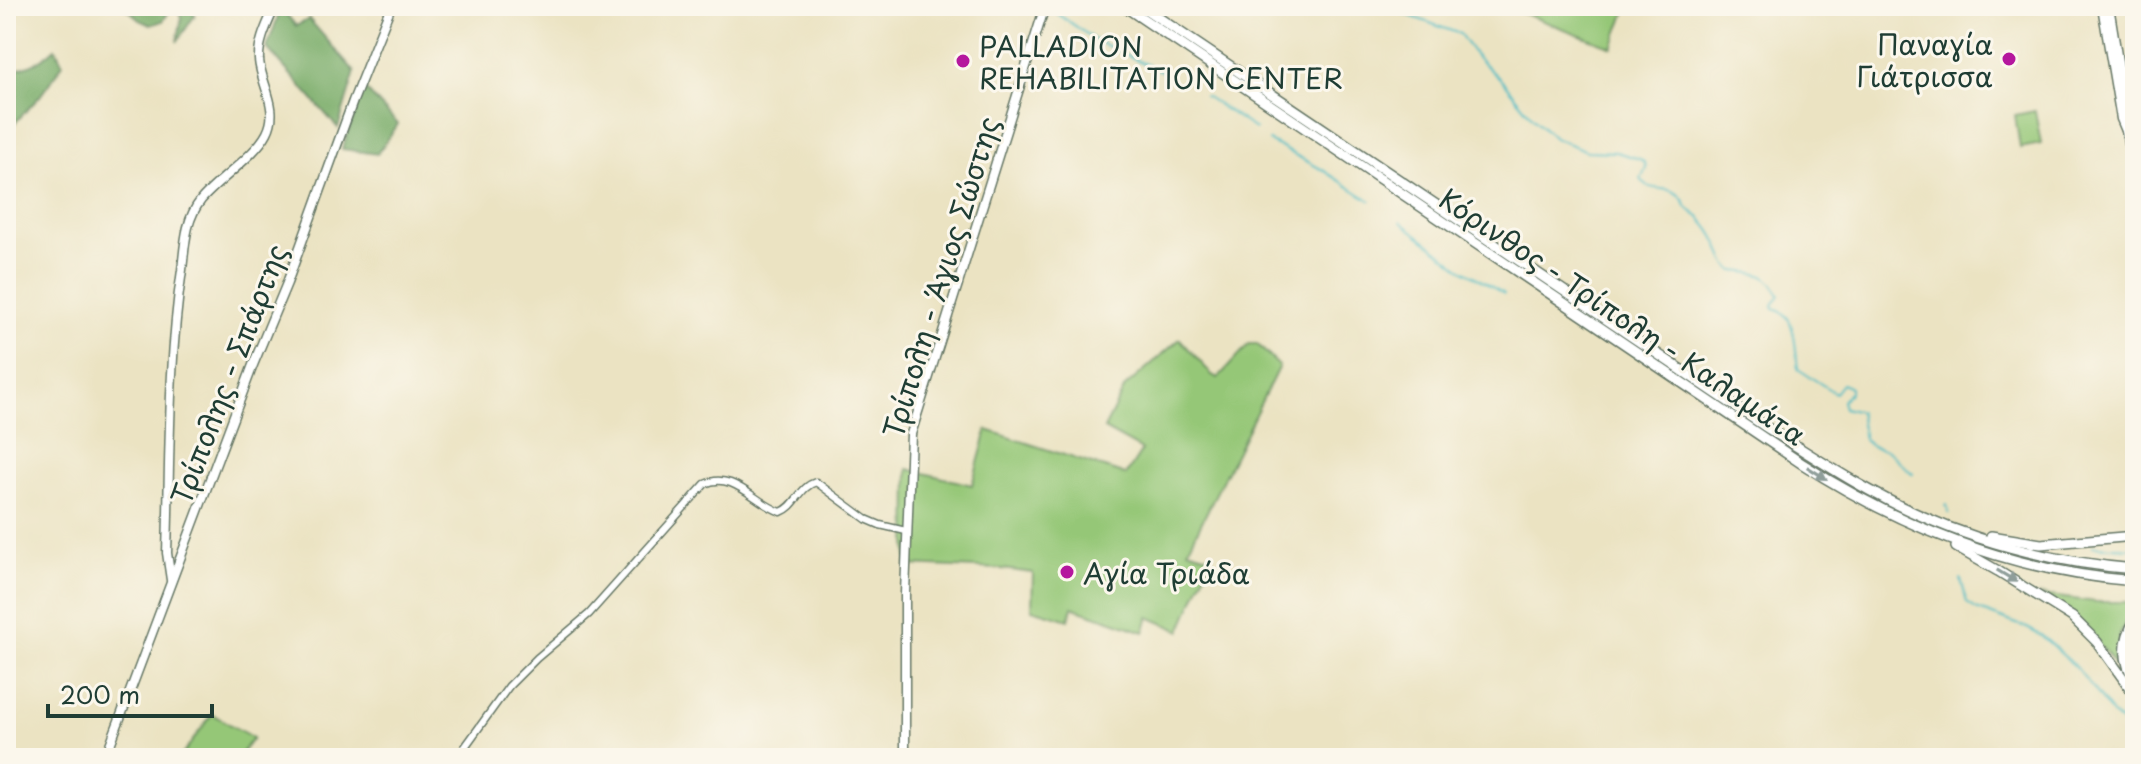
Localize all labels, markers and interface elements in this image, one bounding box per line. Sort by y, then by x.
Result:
place label: Παναγία Γιάτρισσα [1856,22,1993,97]
place label: PALLADION REHABILITATION CENTER [979,24,1343,99]
marker: Παναγία Γιάτρισσα [2000,50,2018,68]
marker: PALLADION REHABILITATION CENTER [954,52,972,70]
street label: Τρίπολη - Άγιος Σώστης [871,111,1009,443]
street label: Κόρινθος - Τρίπολη - Καλαμάτα [1431,177,1815,455]
street label: Τρίπολης - Σπάρτης [159,238,297,510]
one-way arrow [1806,466,1828,480]
place label: Αγία Τριάδα [1083,551,1250,594]
marker: Αγία Τριάδα [1058,563,1076,581]
one-way arrow [1996,569,2018,583]
scale bar [48,668,212,718]
text: 200 m [60,676,140,712]

